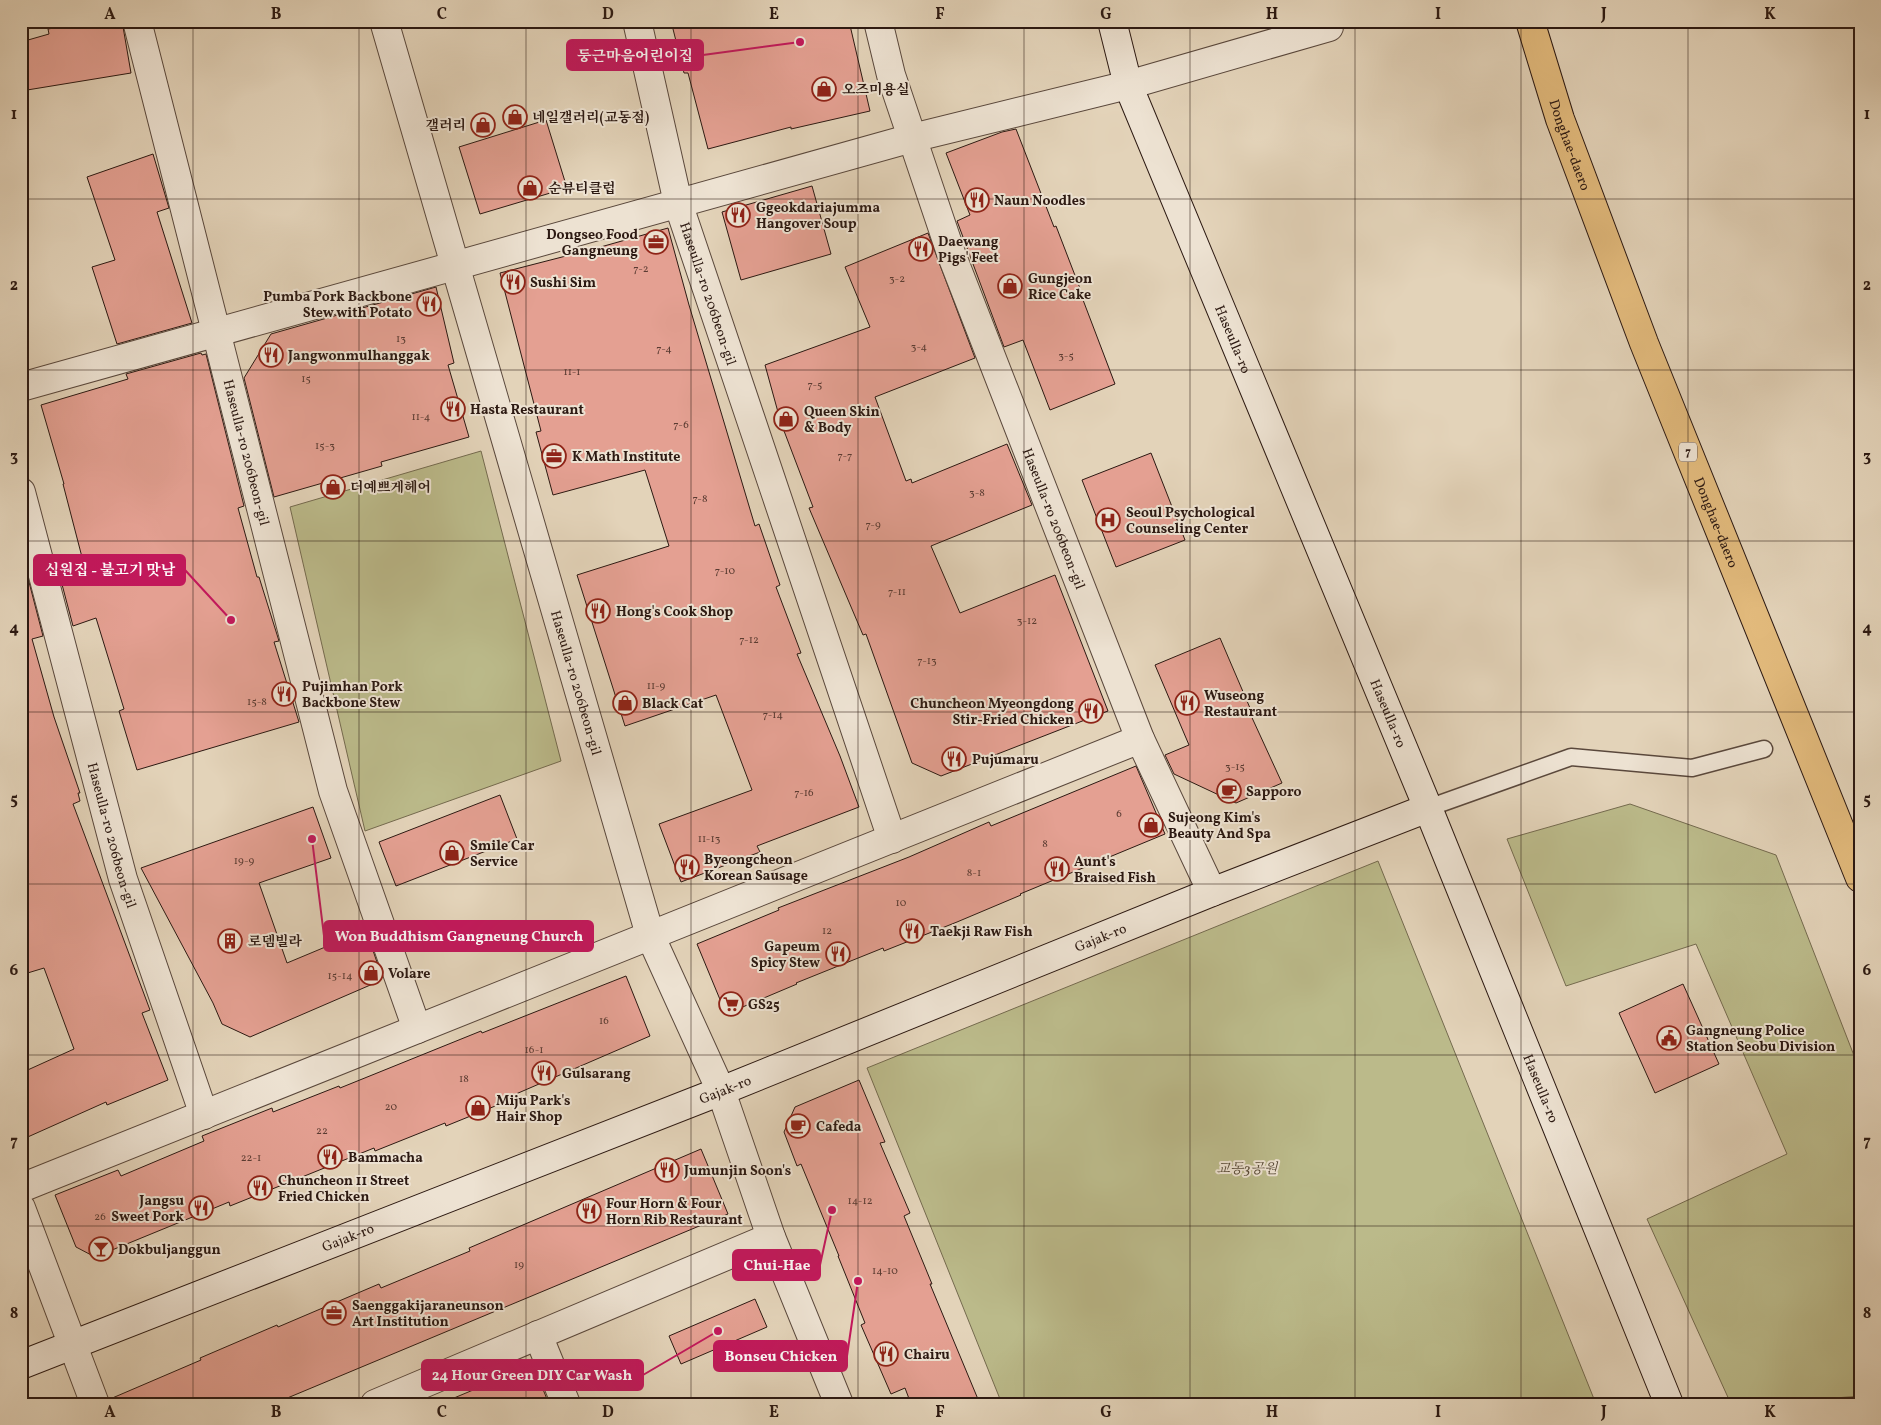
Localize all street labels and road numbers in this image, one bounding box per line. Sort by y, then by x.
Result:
street label: Donghae-daero [1543,97,1594,194]
street label: Haseulla-ro 206beon-gil [674,220,740,368]
street label: Haseulla-ro [1209,302,1255,377]
street label: Haseulla-ro 206beon-gil [218,378,273,528]
road number: 7 [1679,442,1697,462]
street label: Haseulla-ro 206beon-gil [1017,445,1089,592]
street label: Donghae-daero [1688,475,1742,571]
street label: Haseulla-ro 206beon-gil [545,608,605,758]
street label: Haseulla-ro [1365,676,1410,751]
street label: Haseulla-ro 206beon-gil [82,761,140,911]
street label: Gajak-ro [1072,920,1130,958]
street label: Haseulla-ro [1517,1052,1562,1126]
street label: Gajak-ro [697,1072,754,1110]
street label: Gajak-ro [320,1220,377,1257]

